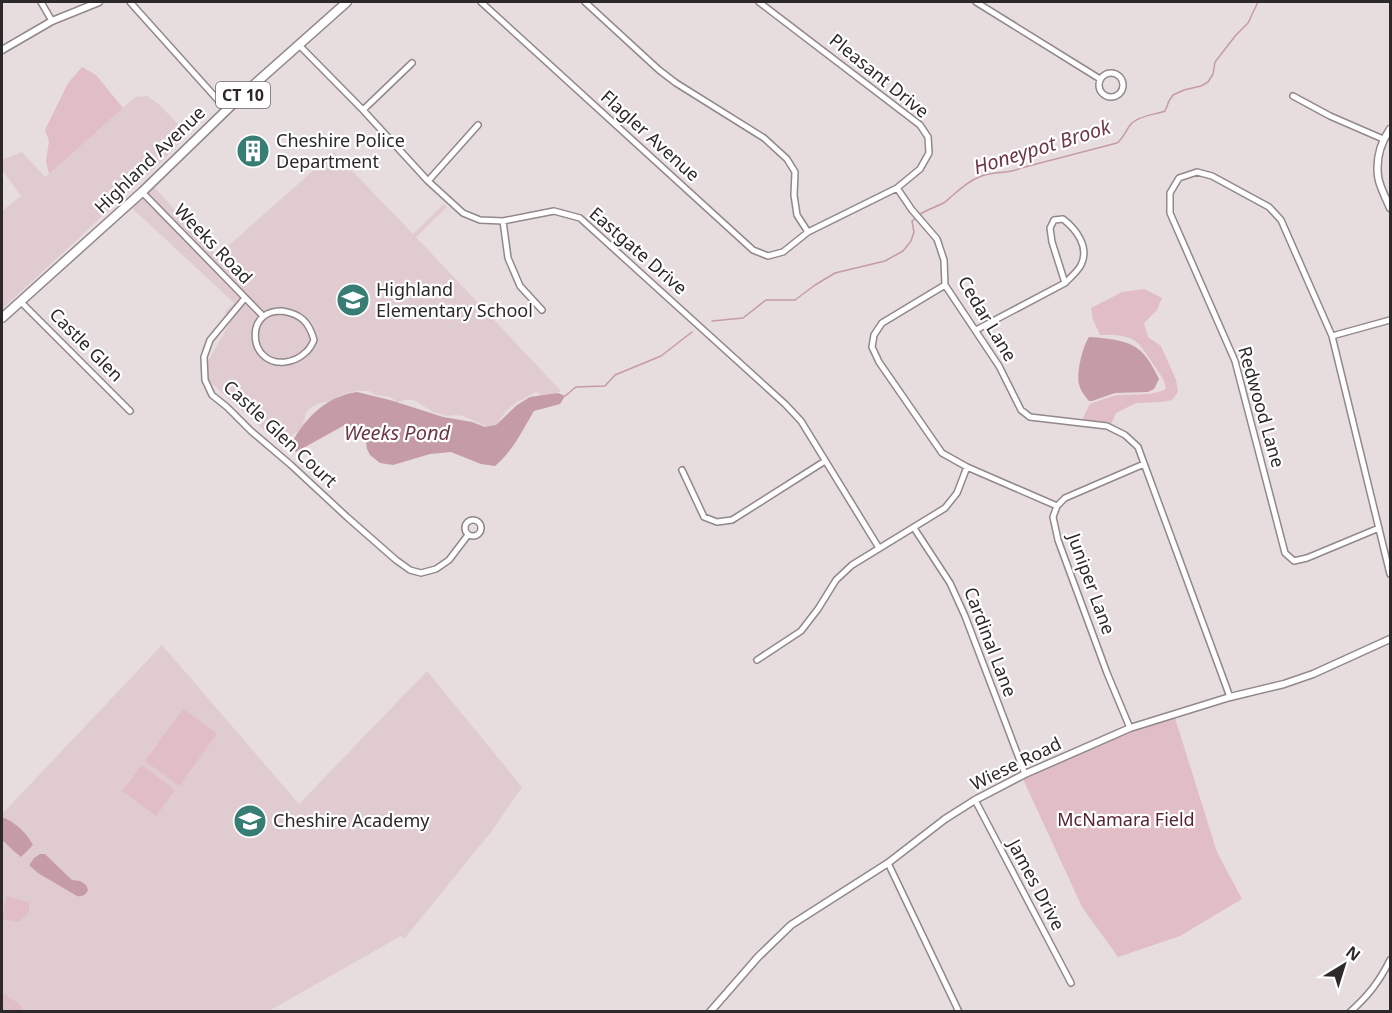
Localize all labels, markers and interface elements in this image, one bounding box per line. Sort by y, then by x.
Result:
street label: Pleasant Drive [825,28,934,123]
road number: CT 10 [216,82,270,108]
street label: Flagler Avenue [596,84,705,186]
street label: Highland Avenue [89,100,210,218]
water label: Honeypot Brook [970,113,1115,180]
place label: Cheshire Police Department [276,128,405,173]
building icon: Cheshire Police Department [235,133,271,169]
street label: Weeks Road [169,198,258,289]
street label: Eastgate Drive [585,201,693,299]
street label: Cedar Lane [953,271,1023,366]
place label: Highland Elementary School [376,277,533,322]
school or university icon: Highland Elementary School [335,282,371,318]
street label: Castle Glen [45,302,129,386]
street label: Redwood Lane [1233,343,1291,470]
street label: Castle Glen Court [219,374,343,493]
water label: Weeks Pond [344,419,451,446]
street label: Juniper Lane [1062,528,1121,638]
street label: Cardinal Lane [959,583,1023,700]
street label: Wiese Road [966,731,1065,795]
school or university icon: Cheshire Academy [232,803,268,839]
park label: McNamara Field [1057,807,1195,831]
place label: Cheshire Academy [273,808,430,832]
street label: James Drive [1002,833,1071,934]
north arrow [1314,935,1374,995]
text: N [1341,941,1365,966]

